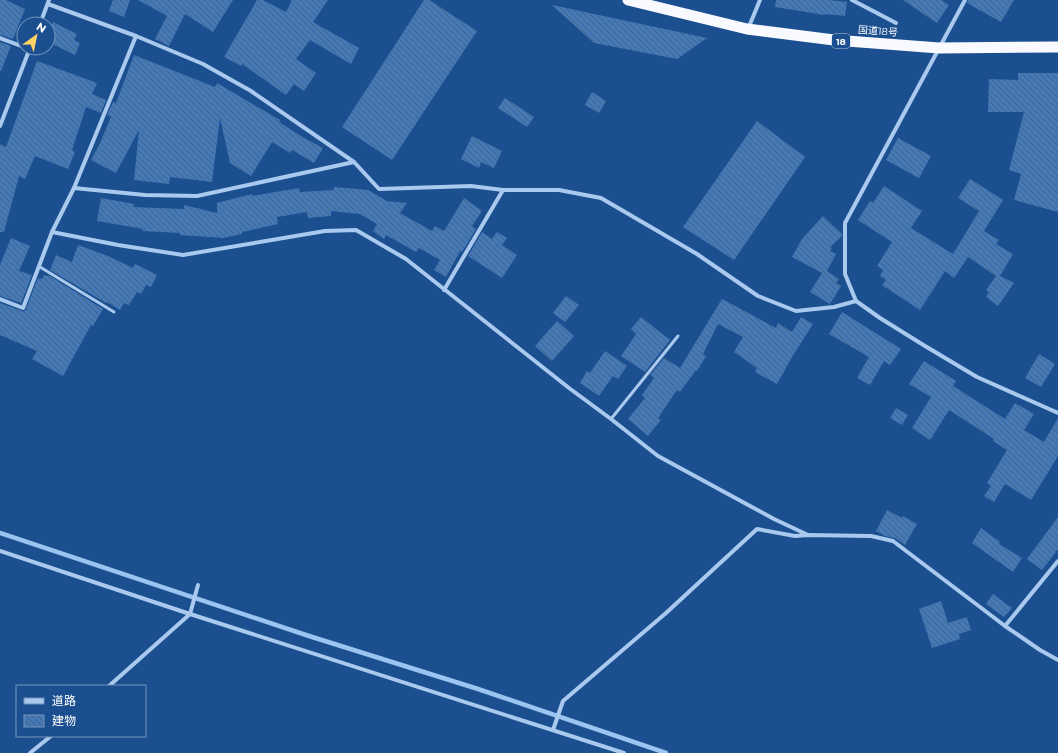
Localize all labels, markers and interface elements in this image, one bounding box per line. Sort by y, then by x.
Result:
north arrow [16,16,56,56]
text: N [34,19,49,36]
street label: 国道18号 [858,23,898,39]
road number: 18 [832,34,850,48]
legend [16,685,146,737]
text: 道路 [52,693,76,708]
text: 建物 [52,713,76,728]

